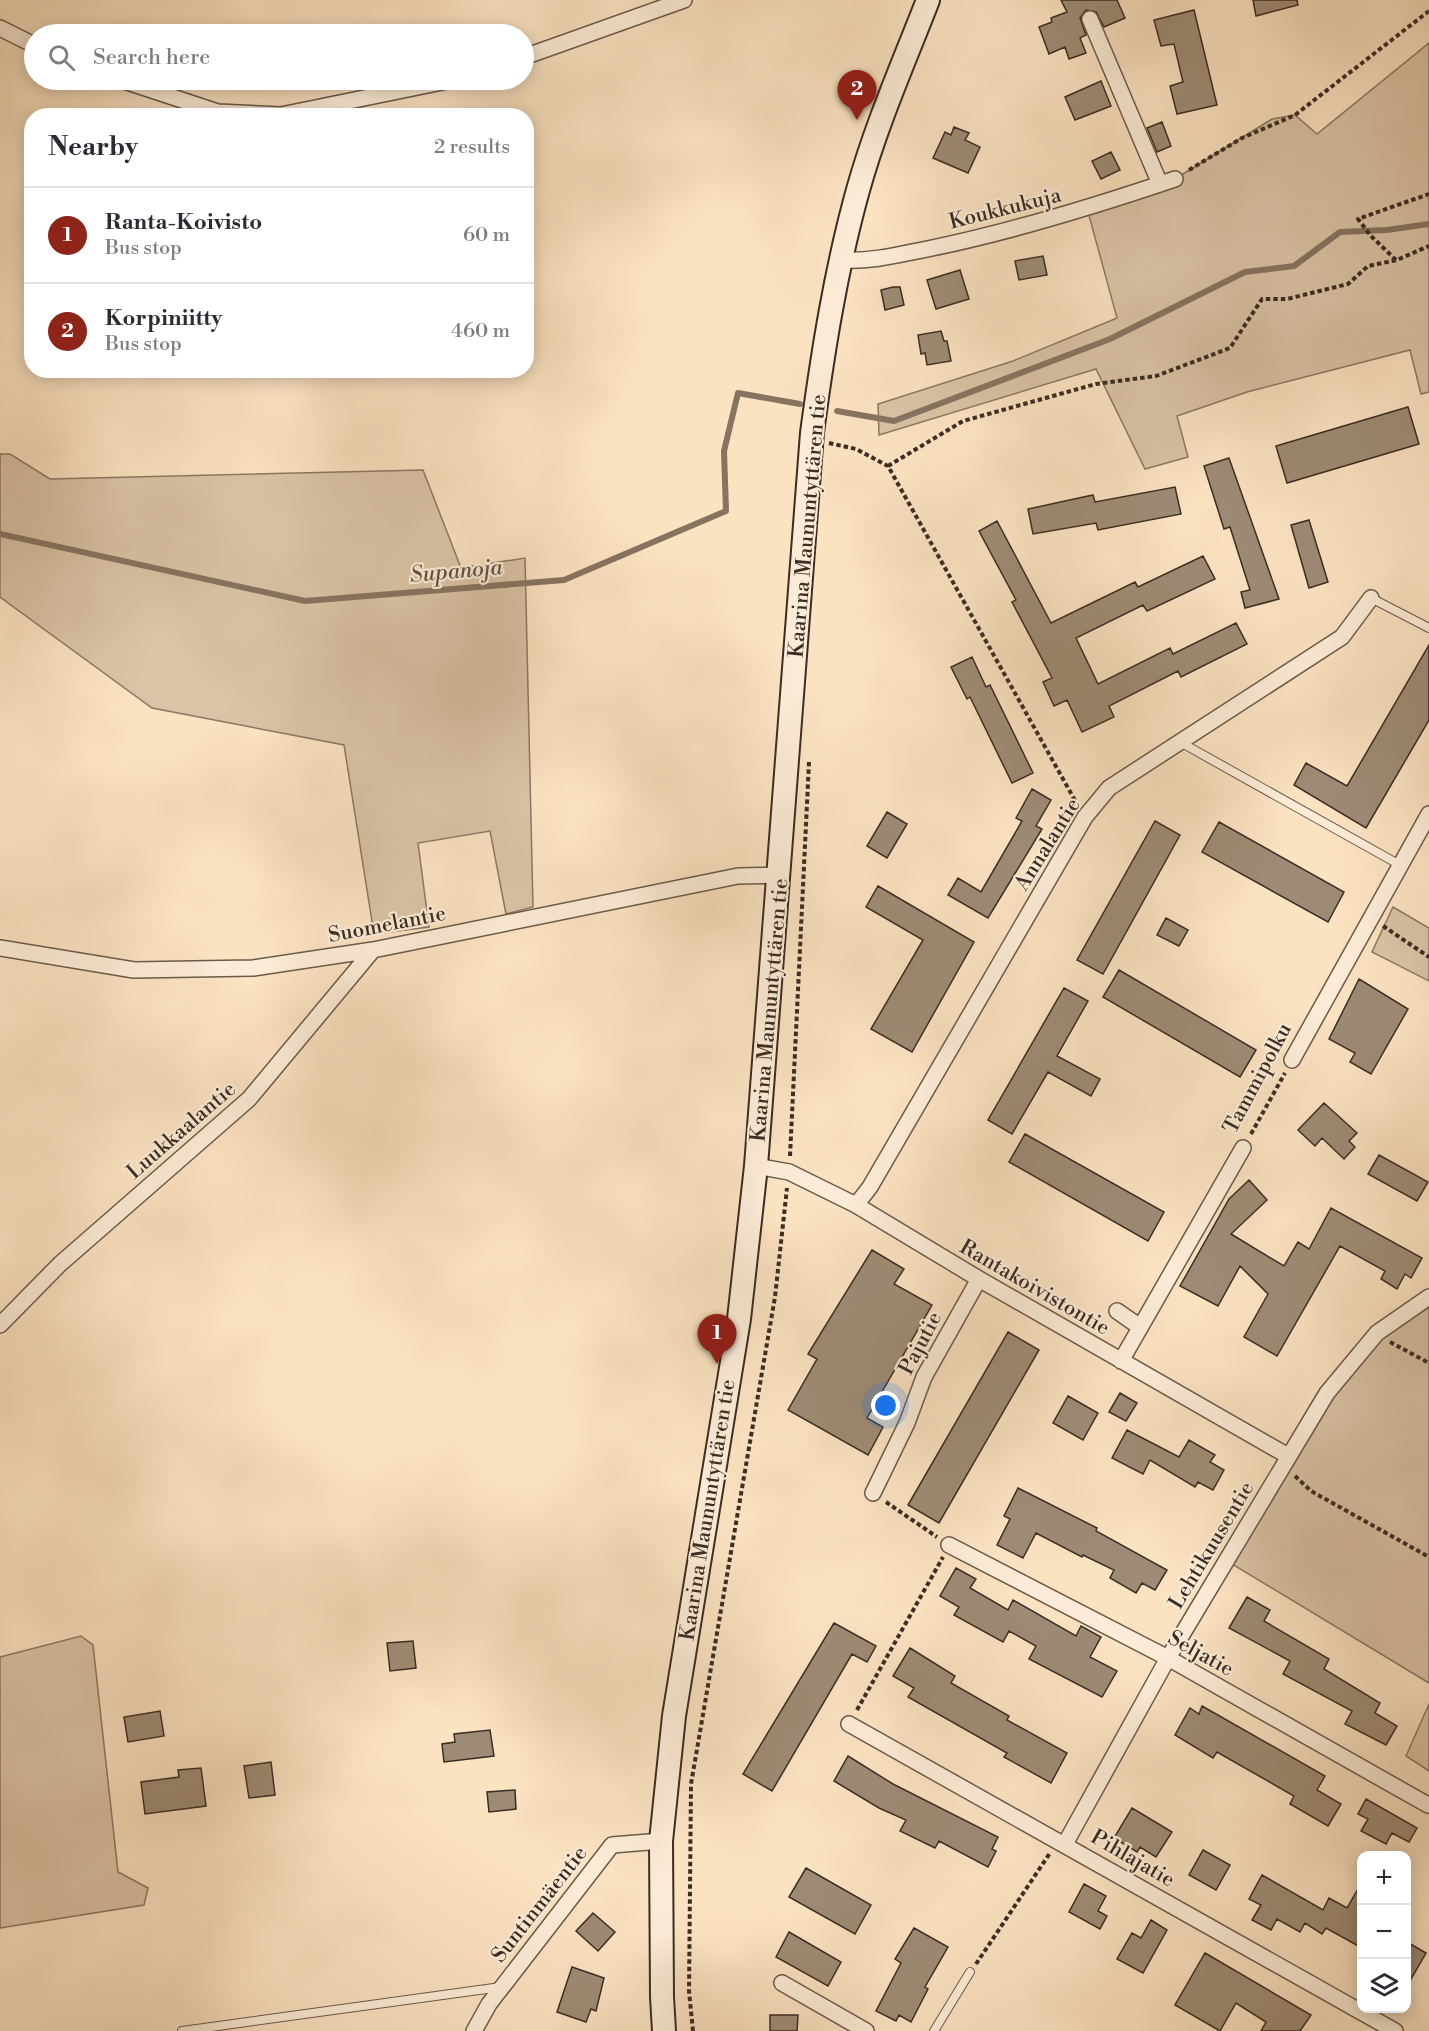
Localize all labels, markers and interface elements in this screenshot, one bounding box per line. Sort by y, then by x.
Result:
search box [24,24,534,90]
icon: search [45,41,78,74]
text: Search here [93,44,210,71]
pin: 2 [838,70,876,120]
text: Nearby [48,131,138,163]
text: 2 results [434,135,510,160]
street label: Koukkukuja [947,182,1064,235]
text: Ranta-Koivisto [105,209,262,236]
text: 1 [63,223,72,248]
text: 60 m [463,223,510,248]
text: Bus stop [105,236,182,261]
text: Korpiniitty [105,305,222,332]
text: 2 [61,319,74,344]
text: 460 m [451,319,510,344]
text: Bus stop [105,332,182,357]
street label: Kaarina Maununtyttären tie [784,393,832,659]
water label: Supanoja [409,554,504,589]
street label: Annalantie [1009,793,1087,897]
street label: Kaarina Maununtyttären tie [746,877,794,1143]
street label: Suomelantie [326,901,448,949]
street label: Tammipolku [1218,1019,1298,1138]
street label: Luukkaalantie [122,1076,242,1185]
street label: Rantakoivistontie [955,1234,1114,1341]
street label: Pajutie [894,1308,948,1379]
pin: 1 [698,1314,736,1364]
street label: Kaarina Maununtyttären tie [674,1378,741,1643]
your location [871,1391,900,1420]
street label: Lehtikuusentie [1164,1477,1260,1614]
street label: Seljatie [1163,1625,1238,1683]
street label: Pihlajatie [1086,1824,1179,1893]
street label: Suntinmäentie [486,1841,593,1968]
map controls [1357,1851,1411,2013]
button: + [1357,1851,1411,1905]
button: − [1357,1905,1411,1959]
button: layers [1357,1959,1411,2013]

